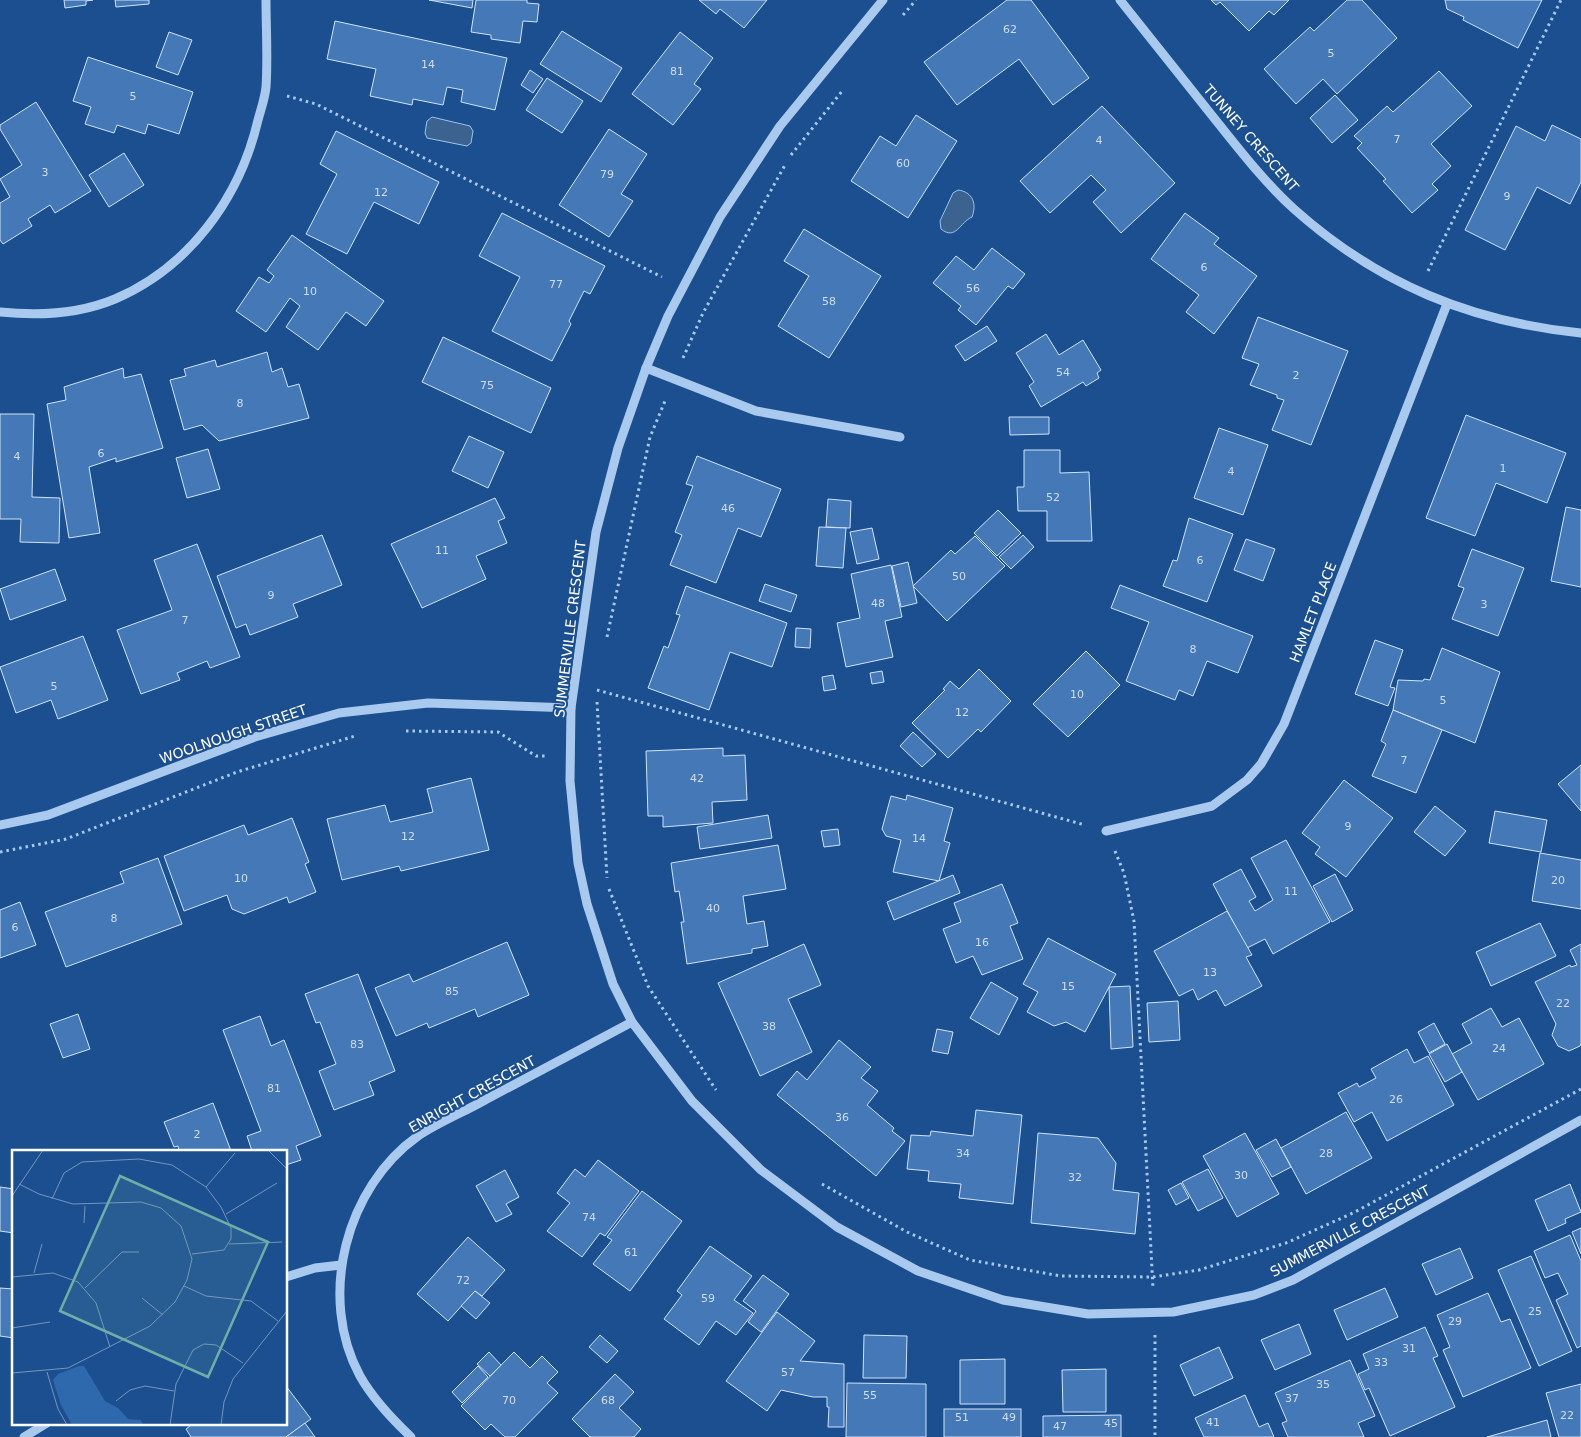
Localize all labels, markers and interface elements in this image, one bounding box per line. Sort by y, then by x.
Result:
house number: 62 [1003,23,1017,36]
house number: 5 [1328,47,1335,60]
house number: 14 [421,58,435,71]
house number: 81 [670,65,684,78]
street label: TUNNEY CRESCENT [1200,80,1302,195]
house number: 5 [130,90,137,103]
house number: 7 [1394,133,1401,146]
house number: 4 [1096,134,1103,147]
house number: 60 [896,157,910,170]
house number: 3 [42,166,49,179]
house number: 79 [600,168,614,181]
house number: 12 [374,186,388,199]
house number: 9 [1504,190,1511,203]
house number: 6 [1201,261,1208,274]
house number: 77 [549,278,563,291]
house number: 56 [966,282,980,295]
house number: 10 [303,285,317,298]
house number: 58 [822,295,836,308]
house number: 54 [1056,366,1070,379]
house number: 2 [1293,369,1300,382]
house number: 75 [480,379,494,392]
house number: 8 [237,397,244,410]
house number: 6 [98,447,105,460]
house number: 4 [14,450,21,463]
house number: 1 [1500,462,1507,475]
house number: 4 [1228,465,1235,478]
house number: 52 [1046,491,1060,504]
house number: 46 [721,502,735,515]
street label: SUMMERVILLE CRESCENT [551,539,589,719]
house number: 11 [435,544,449,557]
house number: 6 [1197,554,1204,567]
street label: HAMLET PLACE [1286,559,1340,665]
house number: 50 [952,570,966,583]
house number: 9 [268,589,275,602]
house number: 48 [871,597,885,610]
house number: 3 [1481,598,1488,611]
house number: 7 [182,614,189,627]
house number: 8 [1190,643,1197,656]
house number: 5 [51,680,58,693]
house number: 10 [1070,688,1084,701]
house number: 5 [1440,694,1447,707]
street label: WOOLNOUGH STREET [157,701,309,767]
house number: 12 [955,706,969,719]
house number: 7 [1401,754,1408,767]
house number: 42 [690,772,704,785]
house number: 9 [1345,820,1352,833]
house number: 12 [401,830,415,843]
house number: 14 [912,832,926,845]
house number: 10 [234,872,248,885]
house number: 20 [1551,874,1565,887]
house number: 11 [1284,885,1298,898]
house number: 40 [706,902,720,915]
house number: 8 [111,912,118,925]
house number: 6 [12,921,19,934]
house number: 16 [975,936,989,949]
house number: 13 [1203,966,1217,979]
house number: 15 [1061,980,1075,993]
house number: 85 [445,985,459,998]
house number: 22 [1556,997,1570,1010]
house number: 38 [762,1020,776,1033]
house number: 83 [350,1038,364,1051]
house number: 24 [1492,1042,1506,1055]
street label: ENRIGHT CRESCENT [406,1052,539,1136]
house number: 81 [267,1082,281,1095]
house number: 26 [1389,1093,1403,1106]
house number: 36 [835,1111,849,1124]
house number: 2 [194,1128,201,1141]
house number: 34 [956,1147,970,1160]
house number: 28 [1319,1147,1333,1160]
inset map [12,1150,288,1424]
house number: 30 [1234,1169,1248,1182]
house number: 32 [1068,1171,1082,1184]
street label: SUMMERVILLE CRESCENT [1267,1182,1433,1280]
house number: 74 [582,1211,596,1224]
house number: 61 [624,1246,638,1259]
house number: 72 [456,1274,470,1287]
house number: 59 [701,1292,715,1305]
house number: 25 [1528,1305,1542,1318]
house number: 29 [1448,1315,1462,1328]
house number: 31 [1402,1342,1416,1355]
house number: 33 [1374,1356,1388,1369]
house number: 57 [781,1366,795,1379]
house number: 35 [1316,1378,1330,1391]
house number: 55 [863,1389,877,1402]
house number: 37 [1285,1392,1299,1405]
house number: 70 [502,1394,516,1407]
house number: 68 [601,1394,615,1407]
house number: 22 [1560,1409,1574,1422]
house number: 51 [955,1411,969,1424]
house number: 49 [1002,1411,1016,1424]
house number: 41 [1206,1416,1220,1429]
house number: 45 [1104,1417,1118,1430]
house number: 47 [1053,1420,1067,1433]

